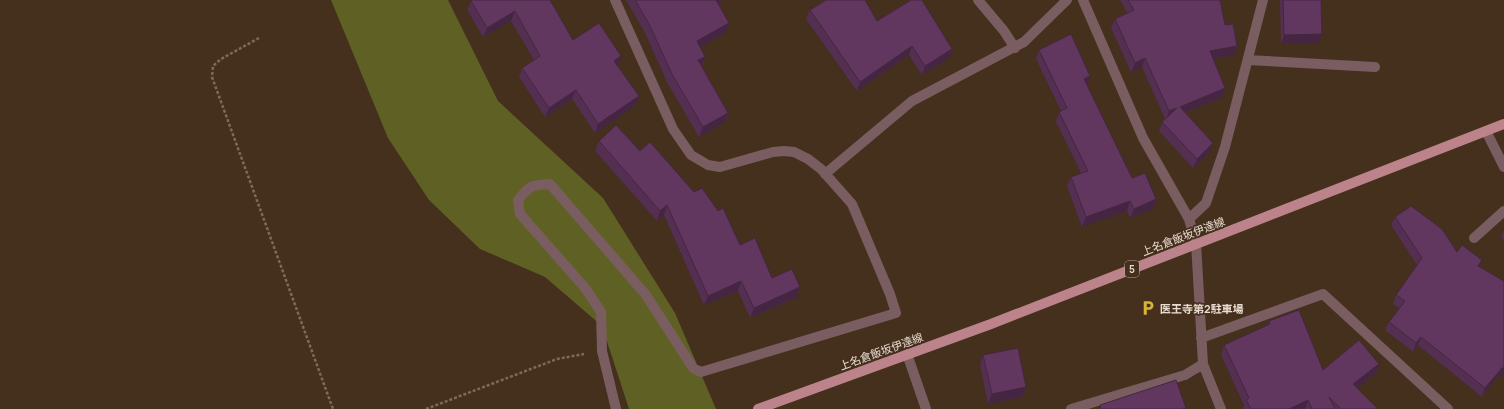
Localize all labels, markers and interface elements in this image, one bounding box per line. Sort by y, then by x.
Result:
street label: 上名倉飯坂伊達線 [1139,213,1227,259]
road number: 5 [1125,261,1139,277]
parking icon: 医王寺第2駐車場 [1139,299,1157,317]
place label: 医王寺第2駐車場 [1160,301,1244,316]
street label: 上名倉飯坂伊達線 [837,329,925,373]

